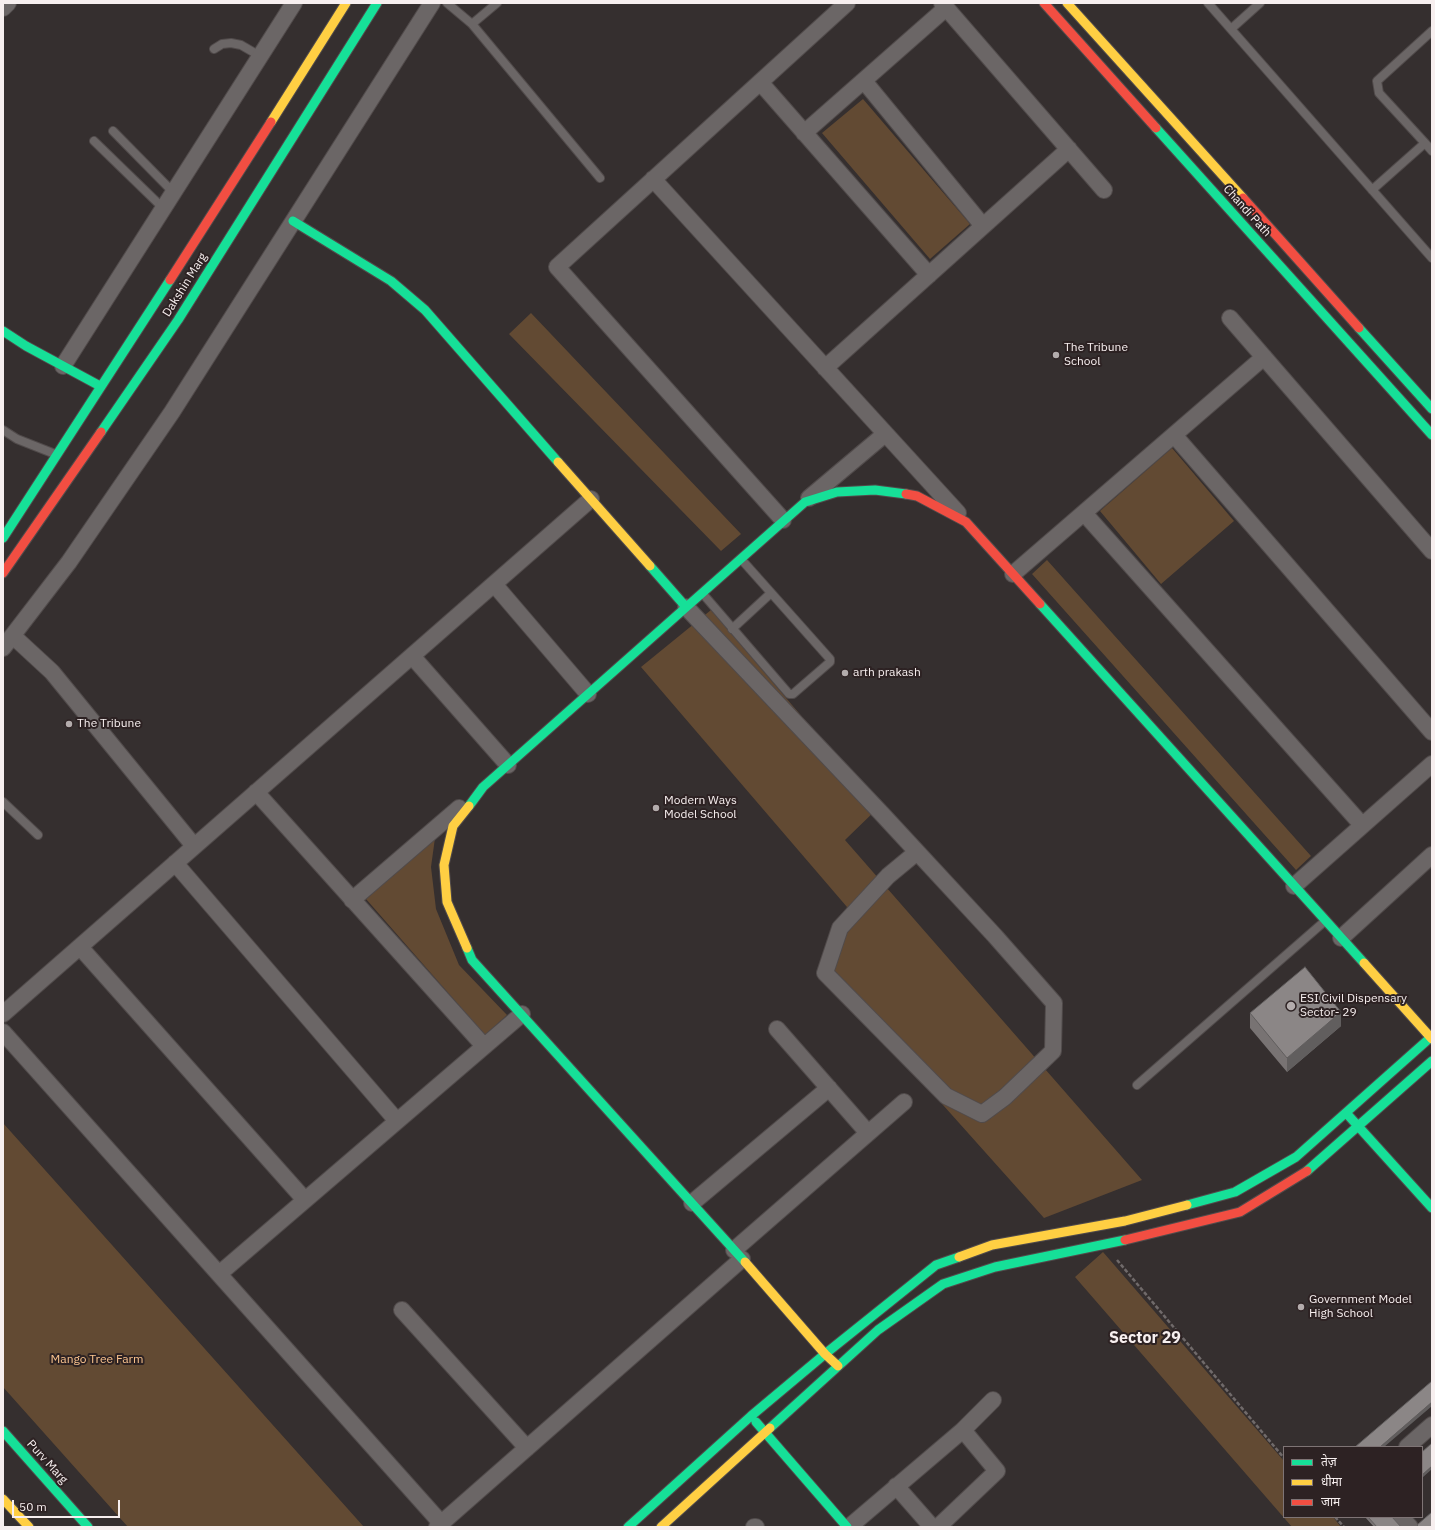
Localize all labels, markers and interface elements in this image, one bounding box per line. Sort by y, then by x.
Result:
street label: Chandi Path [1220,182,1274,240]
street label: Dakshin Marg [160,250,210,320]
place label: The Tribune School [1064,341,1128,369]
marker: The Tribune School [1051,350,1061,360]
place label: arth prakash [853,666,921,680]
marker: arth prakash [840,668,850,678]
place label: The Tribune [77,717,141,731]
marker: The Tribune [64,719,74,729]
place label: Modern Ways Model School [664,794,737,822]
marker: Modern Ways Model School [651,803,661,813]
place label: ESI Civil Dispensary Sector- 29 [1300,992,1407,1020]
marker: ESI Civil Dispensary Sector- 29 [1285,1000,1297,1012]
place label: Government Model High School [1309,1293,1412,1321]
marker: Government Model High School [1296,1302,1306,1312]
district label: Sector 29 [1109,1328,1181,1348]
park label: Mango Tree Farm [51,1353,143,1367]
street label: Purv Marg [24,1437,70,1487]
legend [1283,1446,1423,1518]
text: तेज़ [1321,1454,1337,1469]
text: धीमा [1321,1474,1342,1489]
scale bar [14,1492,122,1518]
text: जाम [1321,1494,1340,1509]
text: 50 m [19,1499,47,1514]

